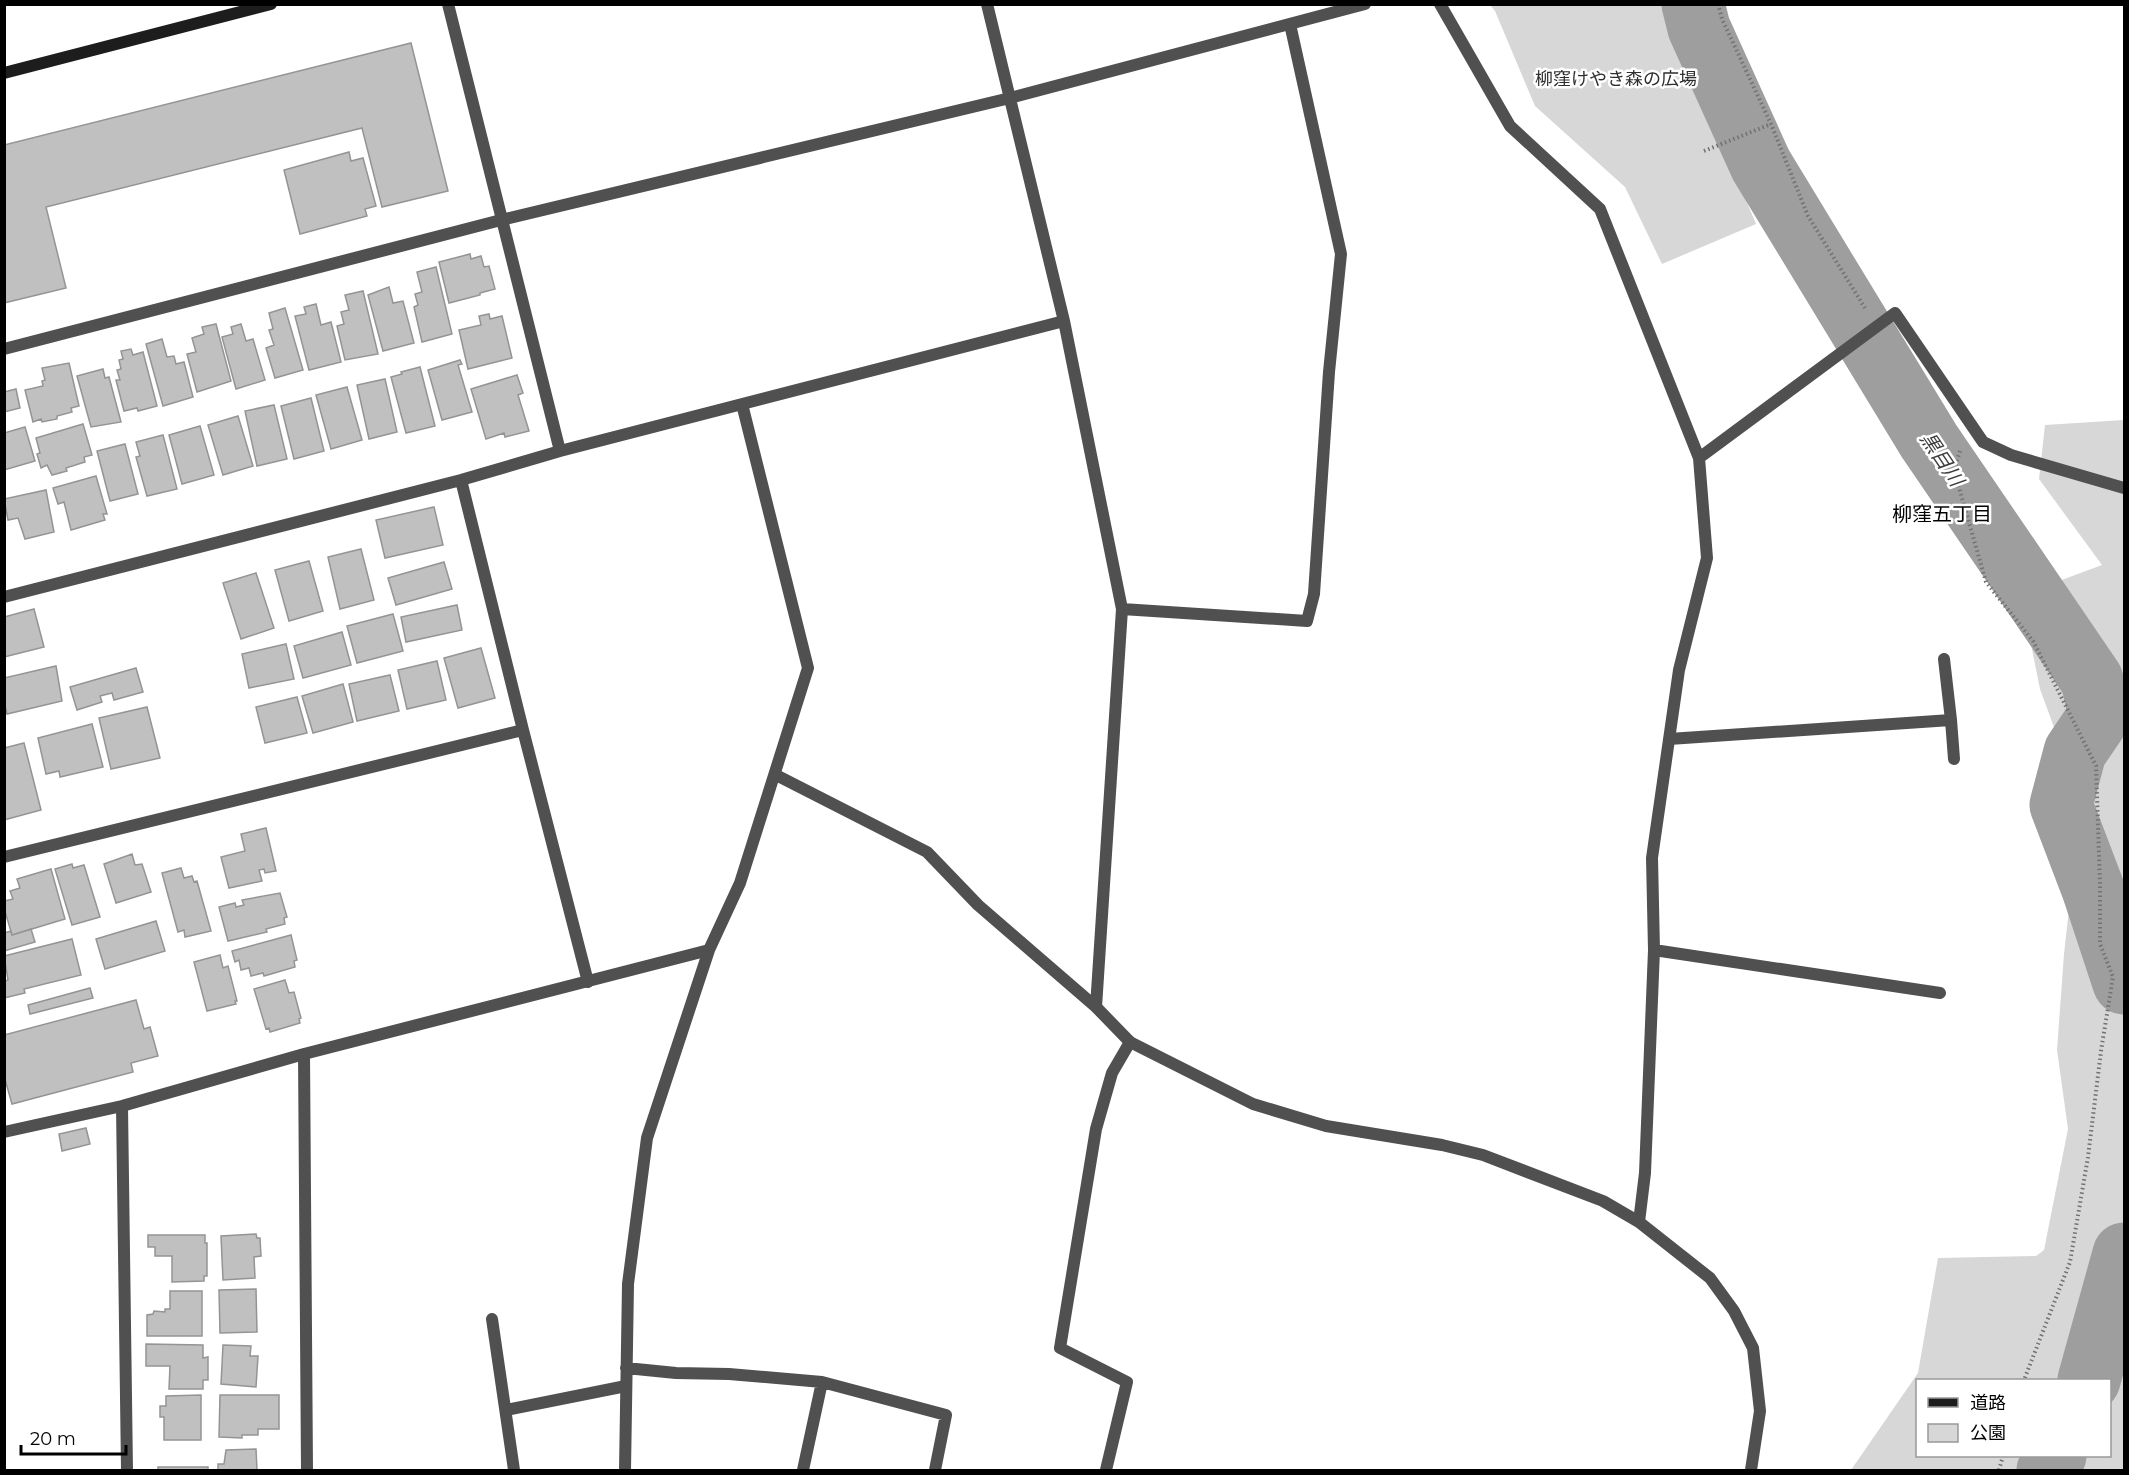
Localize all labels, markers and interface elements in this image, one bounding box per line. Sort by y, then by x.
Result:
park label: 柳窪けやき森の広場 [1535,68,1697,90]
water label: 黒目川 [1915,427,1970,492]
district label: 柳窪五丁目 [1892,502,1992,526]
legend [1916,1379,2111,1457]
text: 道路 [1970,1392,2006,1414]
scale bar [21,1418,126,1456]
text: 公園 [1970,1422,2006,1444]
text: 20 m [30,1428,76,1450]

